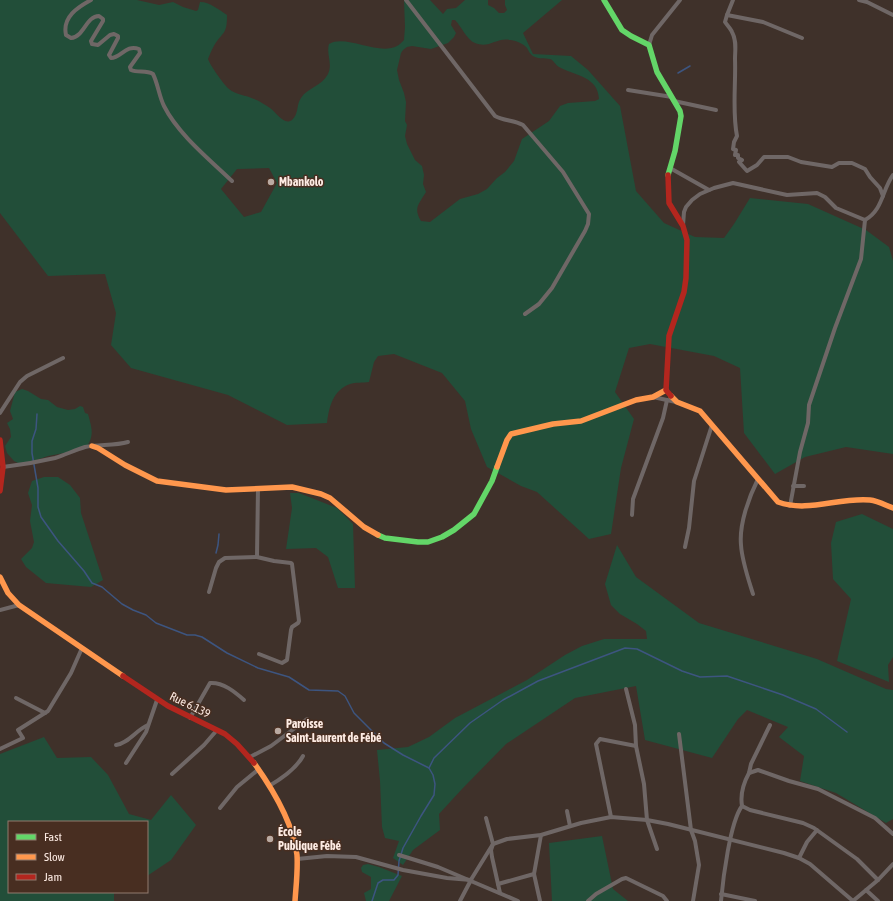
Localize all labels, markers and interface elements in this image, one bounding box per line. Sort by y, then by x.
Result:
place label: Mbankolo [279,175,324,189]
marker: Mbankolo [266,177,276,187]
street label: Rue 6.139 [167,689,213,721]
place label: Paroisse Saint-Laurent de Fébé [286,717,382,745]
marker: Paroisse Saint-Laurent de Fébé [273,726,283,736]
legend [8,821,148,893]
place label: École Publique Fébé [278,824,342,853]
text: Fast [44,830,62,844]
marker: École Publique Fébé [265,834,275,844]
text: Slow [44,850,65,864]
text: Jam [44,870,62,884]

